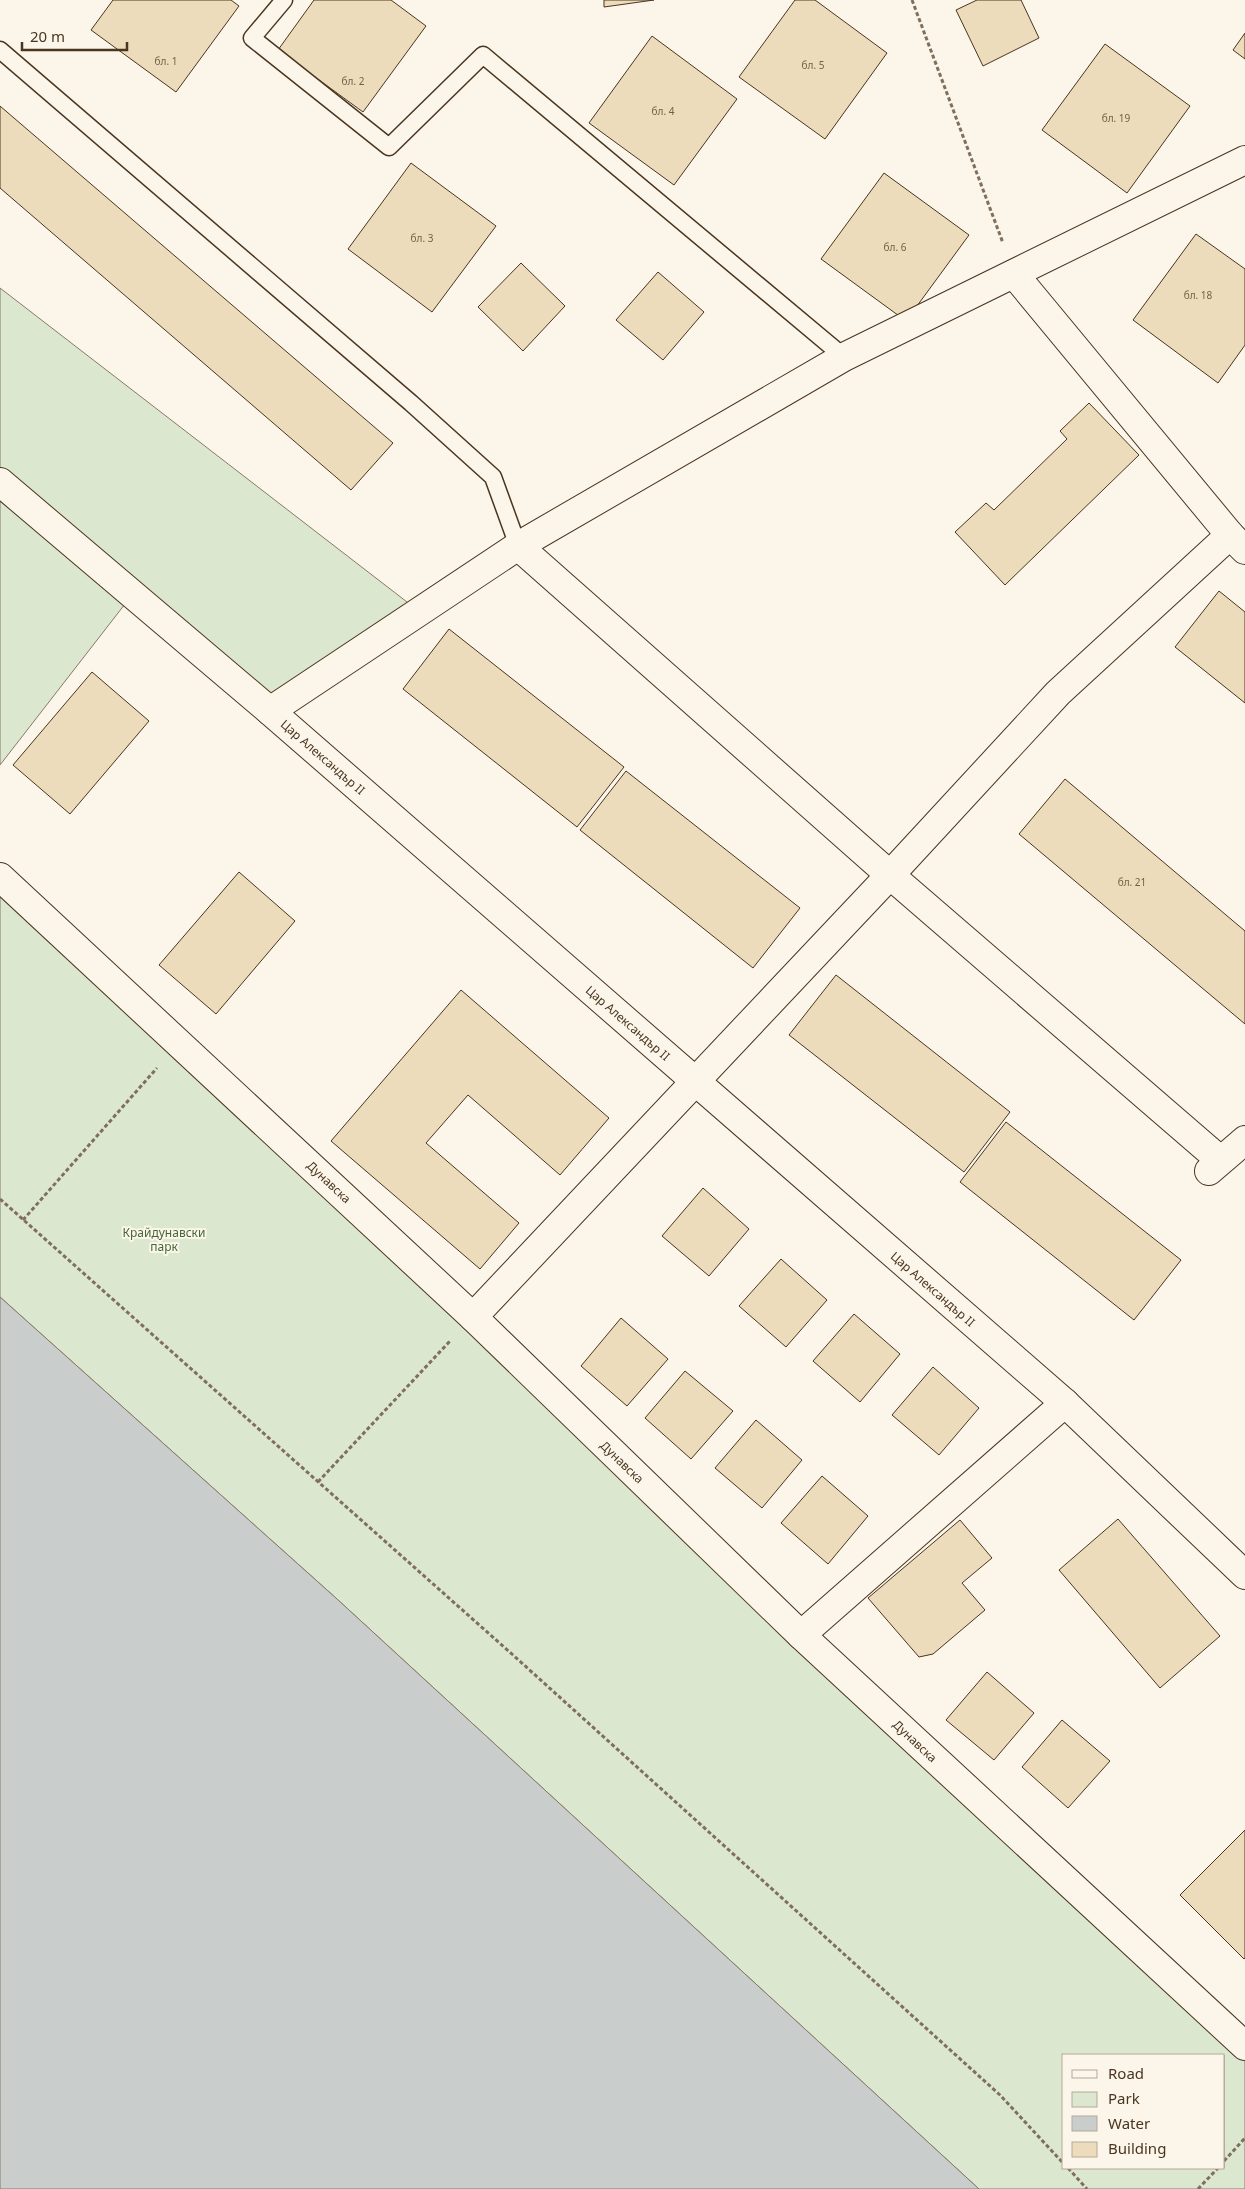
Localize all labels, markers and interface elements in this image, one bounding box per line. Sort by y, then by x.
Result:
scale bar [22,20,128,52]
text: 20 m [30,26,65,46]
house number: бл. 1 [155,54,177,68]
house number: бл. 5 [802,58,825,72]
house number: бл. 2 [342,74,365,88]
house number: бл. 4 [652,104,675,118]
house number: бл. 19 [1102,111,1131,125]
house number: бл. 3 [411,231,434,245]
house number: бл. 6 [884,240,907,254]
house number: бл. 18 [1184,288,1213,302]
street label: Цар Александър II [277,716,369,798]
house number: бл. 21 [1118,875,1146,889]
street label: Цар Александър II [582,982,674,1064]
street label: Дунавска [303,1157,355,1207]
park label: Крайдунавски парк [123,1224,205,1255]
street label: Цар Александър II [887,1248,979,1330]
street label: Дунавска [596,1437,648,1487]
street label: Дунавска [889,1716,941,1766]
legend [1062,2054,1225,2169]
text: Road [1108,2063,1144,2083]
text: Park [1108,2088,1140,2108]
text: Water [1108,2113,1150,2133]
text: Building [1108,2138,1166,2158]

